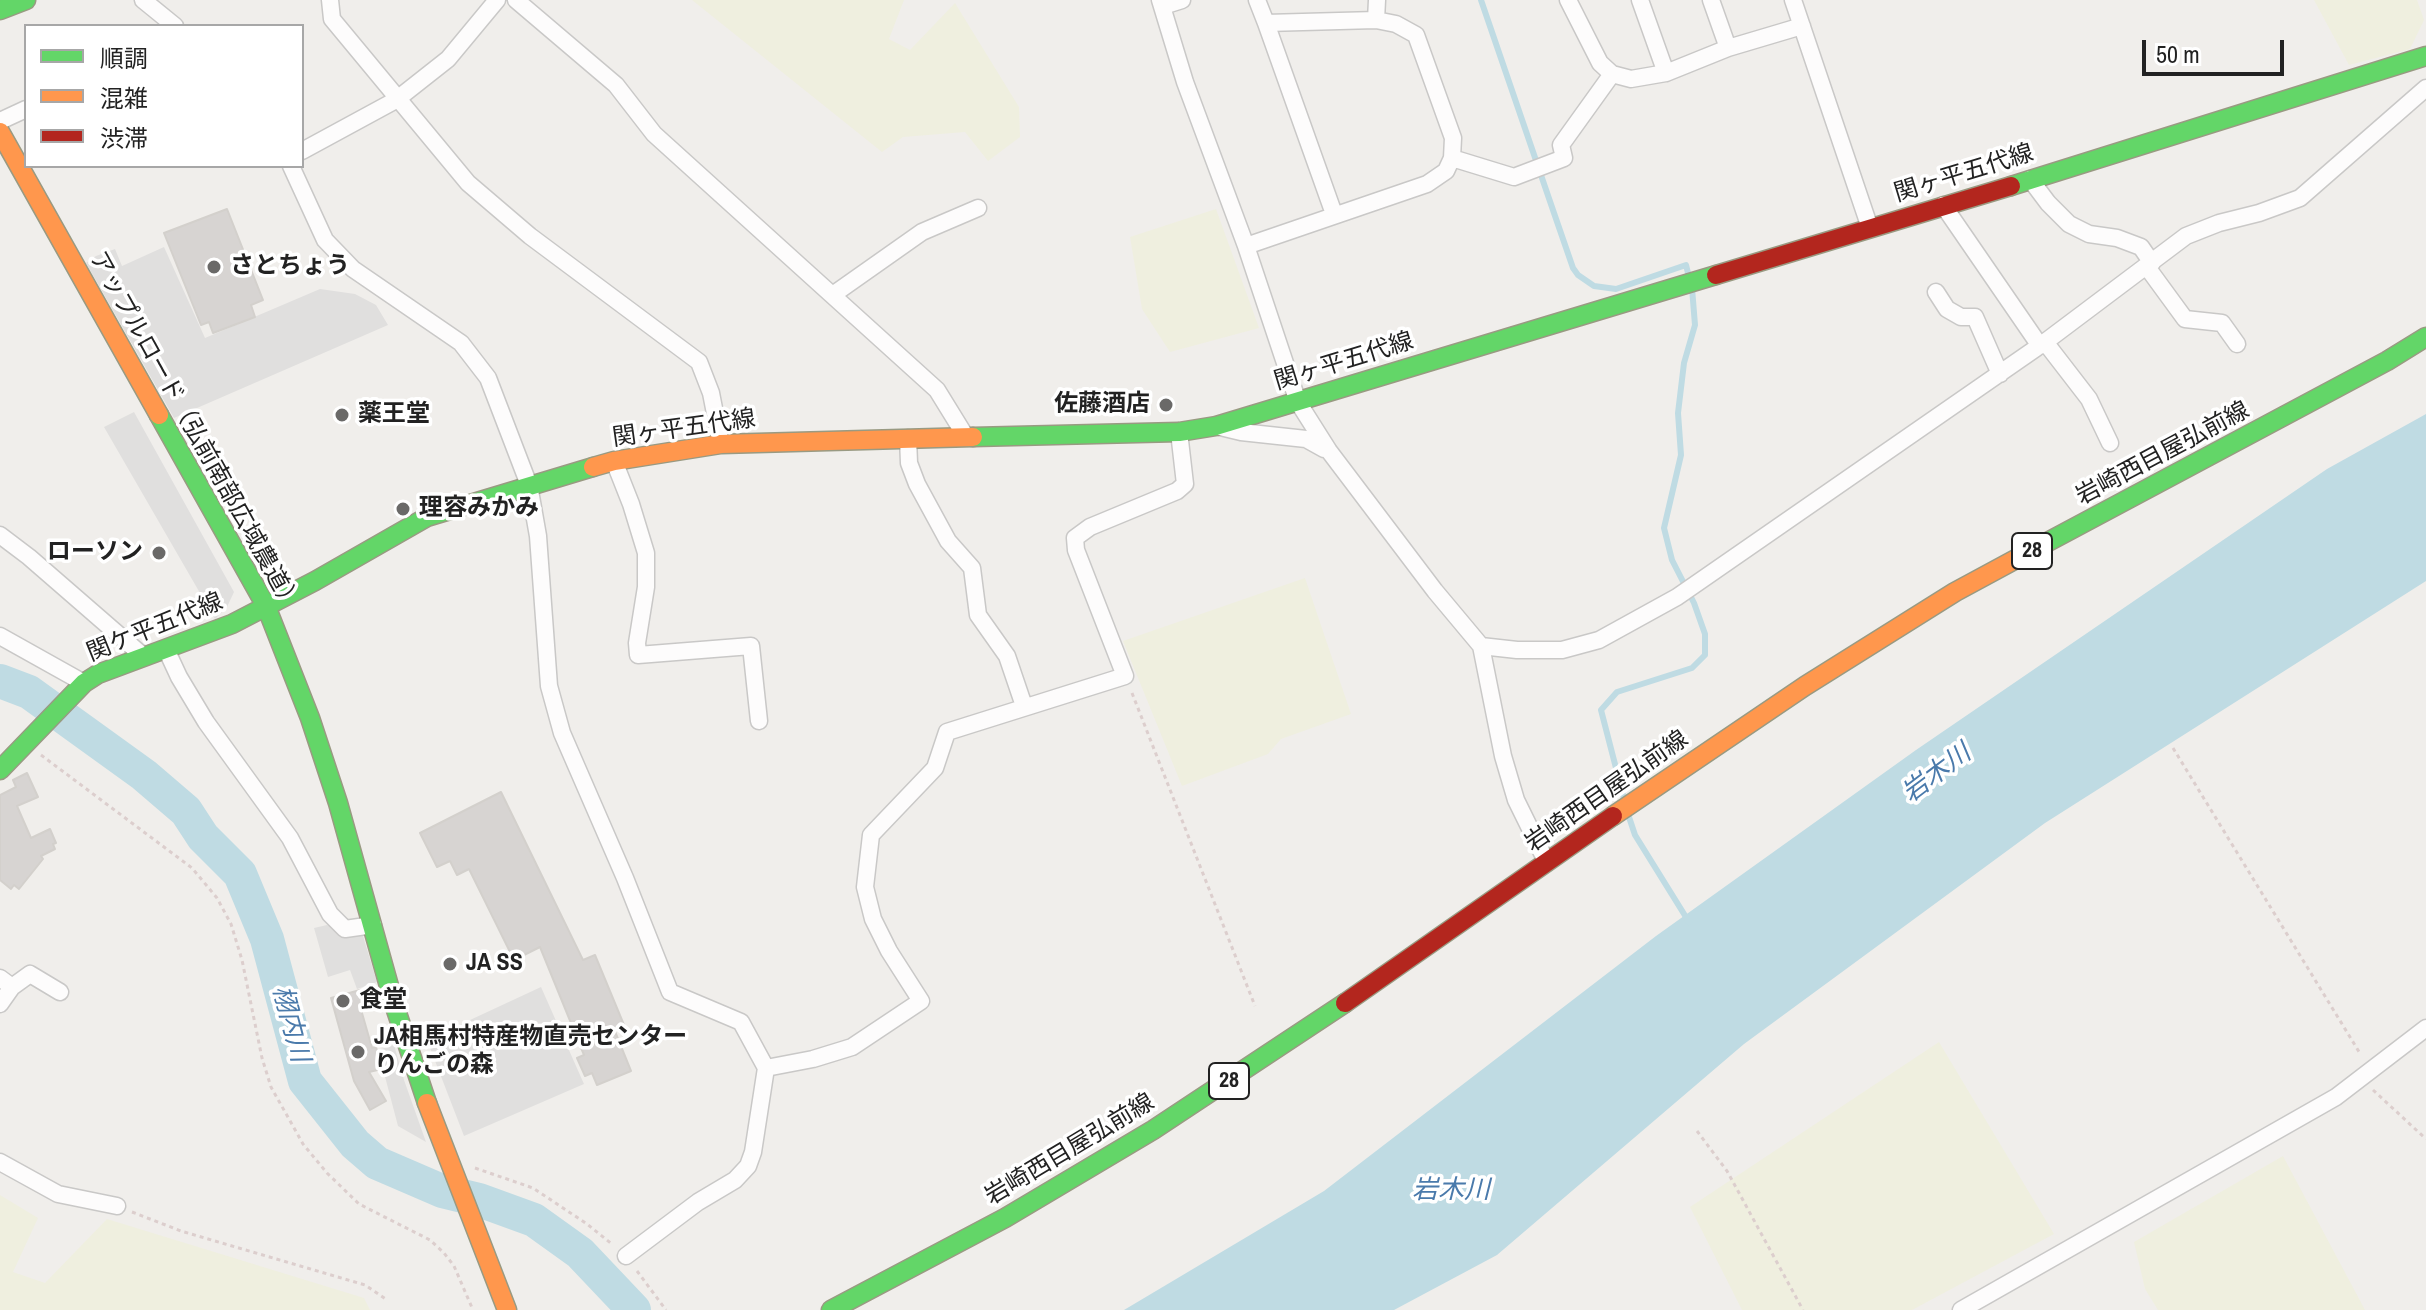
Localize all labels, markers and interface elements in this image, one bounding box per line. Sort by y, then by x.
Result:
legend [24,24,304,168]
scale bar [2146,24,2288,74]
text: 50 m [2156,38,2200,70]
text: 順調 [100,42,148,74]
text: 混雑 [100,82,148,114]
text: 渋滞 [100,122,148,154]
street label: 関ヶ平五代線 [1891,139,2037,209]
street label: アップルロード（弘前南部広域農道） [83,247,305,617]
place label: さとちょう [230,253,350,281]
marker: さとちょう [205,258,223,276]
street label: 関ヶ平五代線 [1271,327,1417,397]
place label: 佐藤酒店 [1054,391,1150,419]
marker: 佐藤酒店 [1157,396,1175,414]
street label: 岩崎西目屋弘前線 [2071,396,2255,512]
place label: 薬王堂 [358,401,430,429]
street label: 関ヶ平五代線 [611,405,757,453]
marker: 薬王堂 [333,406,351,424]
place label: 理容みかみ [419,495,539,523]
marker: 理容みかみ [394,500,412,518]
road number: 28 [2012,533,2052,569]
place label: ローソン [47,539,143,567]
marker: ローソン [150,544,168,562]
street label: 関ケ平五代線 [83,588,227,668]
street label: 岩崎西目屋弘前線 [1520,725,1694,859]
water label: 岩木川 [1896,738,1978,810]
place label: JA SS [466,950,523,978]
marker: JA SS [441,955,459,973]
water label: 栩内川 [265,982,315,1066]
place label: 食堂 [359,987,407,1015]
marker: 食堂 [334,992,352,1010]
place label: JA相馬村特産物直売センター りんごの森 [374,1024,687,1080]
marker: JA相馬村特産物直売センター りんごの森 [349,1043,367,1061]
road number: 28 [1209,1063,1249,1099]
street label: 岩崎西目屋弘前線 [980,1088,1160,1212]
water label: 岩木川 [1412,1175,1490,1207]

